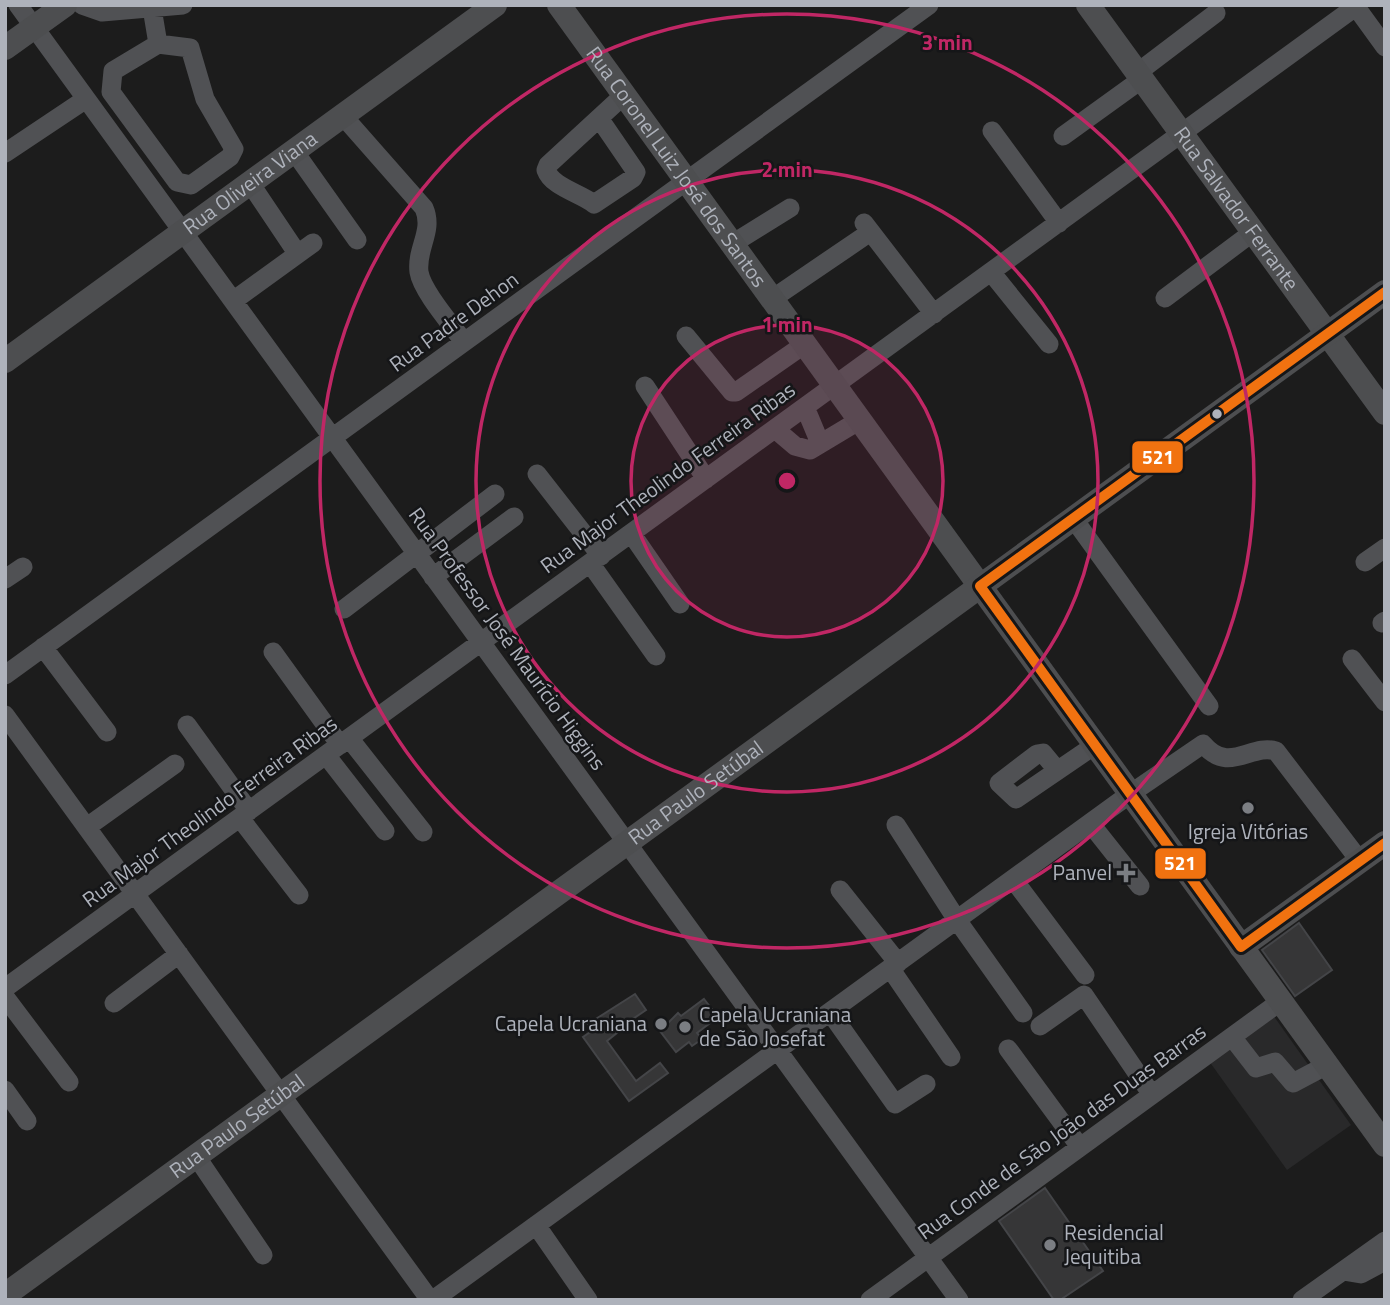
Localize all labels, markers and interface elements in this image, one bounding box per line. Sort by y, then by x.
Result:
text: 3 min [921,26,973,58]
street label: Rua Coronel Luiz José dos Santos [579,39,775,294]
street label: Rua Salvador Ferrante [1166,119,1308,297]
street label: Rua Oliveira Viana [176,122,324,242]
text: 2 min [761,153,813,185]
street label: Rua Padre Dehon [382,263,525,379]
text: 1 min [761,308,813,340]
street label: Rua Major Theolindo Ferreira Ribas [533,374,802,581]
unlabelled marker [1210,407,1224,421]
line badge: 521 [1131,440,1184,474]
text: 521 [1142,442,1174,471]
centre of rings [775,469,799,493]
street label: Rua Professor José Maurício Higgins [401,500,614,777]
street label: Rua Major Theolindo Ferreira Ribas [75,708,344,915]
street label: Rua Paulo Setúbal [621,732,770,852]
marker: Igreja Vitórias [1240,800,1256,816]
place label: Igreja Vitórias [1188,815,1308,847]
line badge: 521 [1154,847,1207,880]
text: 521 [1164,848,1196,877]
place label: Panvel [1053,856,1112,888]
marker: Panvel [1118,865,1134,881]
place label: Capela Ucraniana de São Josefat [699,998,852,1054]
place label: Capela Ucraniana [495,1007,647,1039]
street label: Rua Conde de São João das Duas Barras [910,1015,1212,1247]
marker: Capela Ucraniana [653,1016,669,1032]
marker: Capela Ucraniana de São Josefat [677,1019,693,1035]
street label: Rua Paulo Setúbal [162,1065,311,1186]
place label: Residencial Jequitiba [1064,1216,1164,1272]
marker: Residencial Jequitiba [1042,1237,1058,1253]

